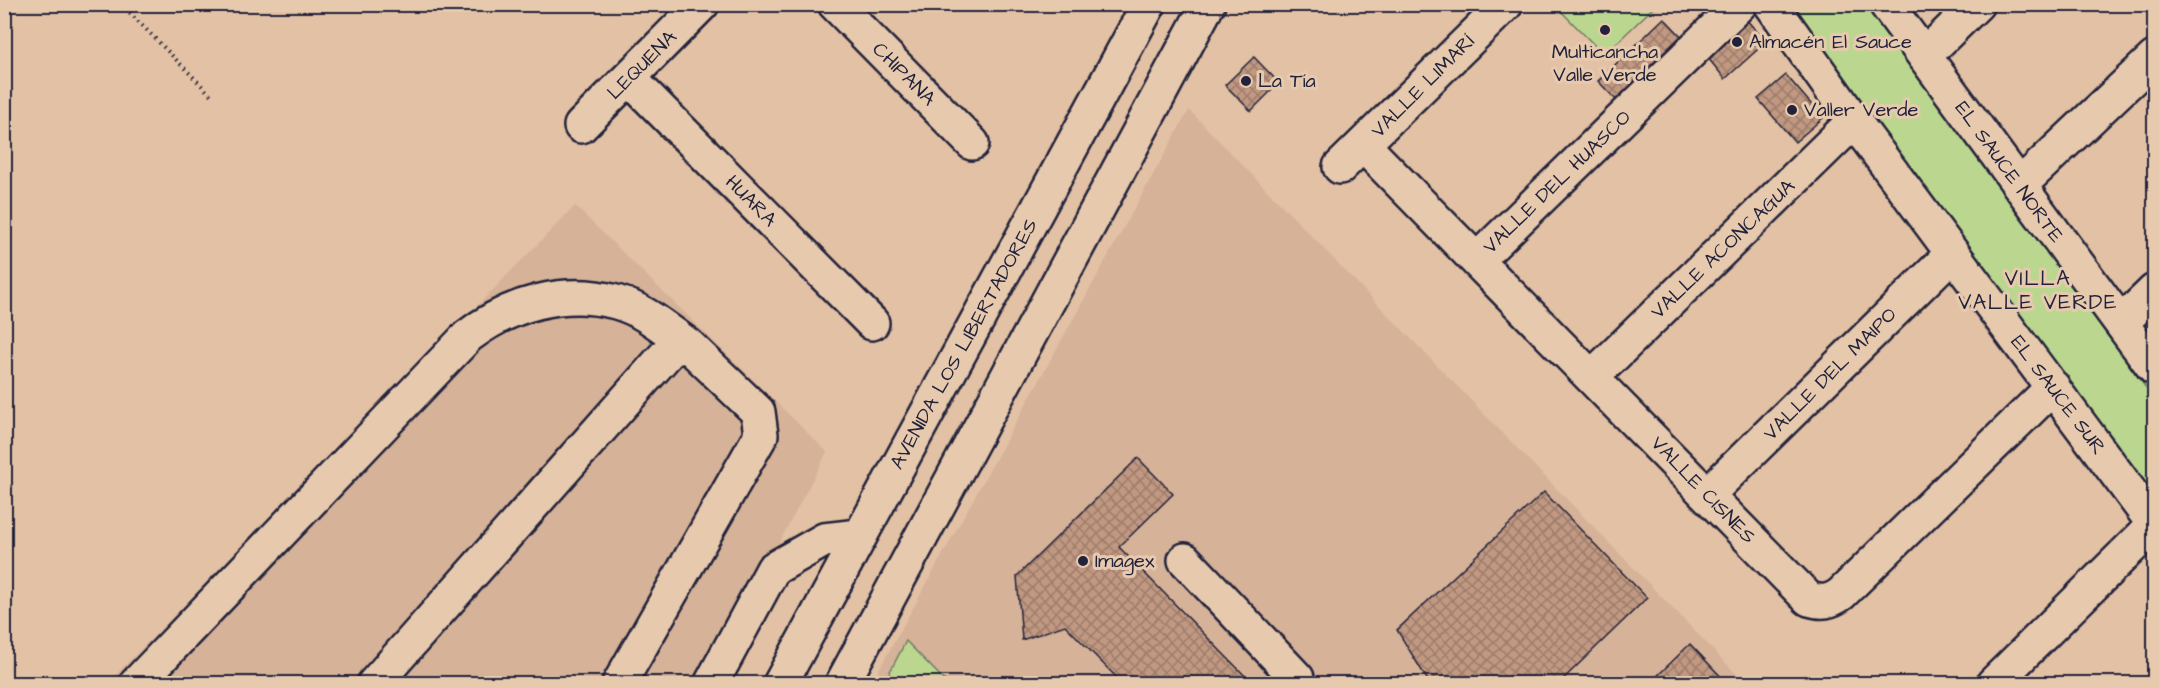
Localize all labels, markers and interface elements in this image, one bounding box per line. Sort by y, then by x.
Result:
marker: Multicancha Valle Verde [1598,23,1612,37]
street label: LEQUENA [601,24,683,106]
street label: VALLE LIMARÍ [1365,28,1481,144]
place label: Almacén El Sauce [1749,28,1912,56]
marker: Almacén El Sauce [1730,35,1744,49]
street label: CHIPANA [866,36,942,112]
place label: Multicancha Valle Verde [1552,38,1658,89]
place label: La Tía [1258,67,1316,95]
marker: La Tía [1239,74,1253,88]
street label: EL SAUCE NORTE [1948,95,2070,249]
place label: Valler Verde [1804,96,1919,124]
marker: Valler Verde [1785,103,1799,117]
street label: VALLE DEL HUASCO [1477,104,1637,260]
street label: HUARA [719,169,783,233]
street label: VALLE ACONCAGUA [1645,173,1801,325]
street label: AVENIDA LOS LIBERTADORES [883,214,1045,474]
district label: VILLA VALLE VERDE [1958,264,2118,317]
street label: VALLE DEL MAIPO [1757,301,1903,447]
street label: EL SAUCE SUR [2004,329,2112,461]
street label: VALLE CISNES [1644,430,1762,550]
place label: Imagex [1095,547,1155,576]
marker: Imagex [1076,554,1090,568]

